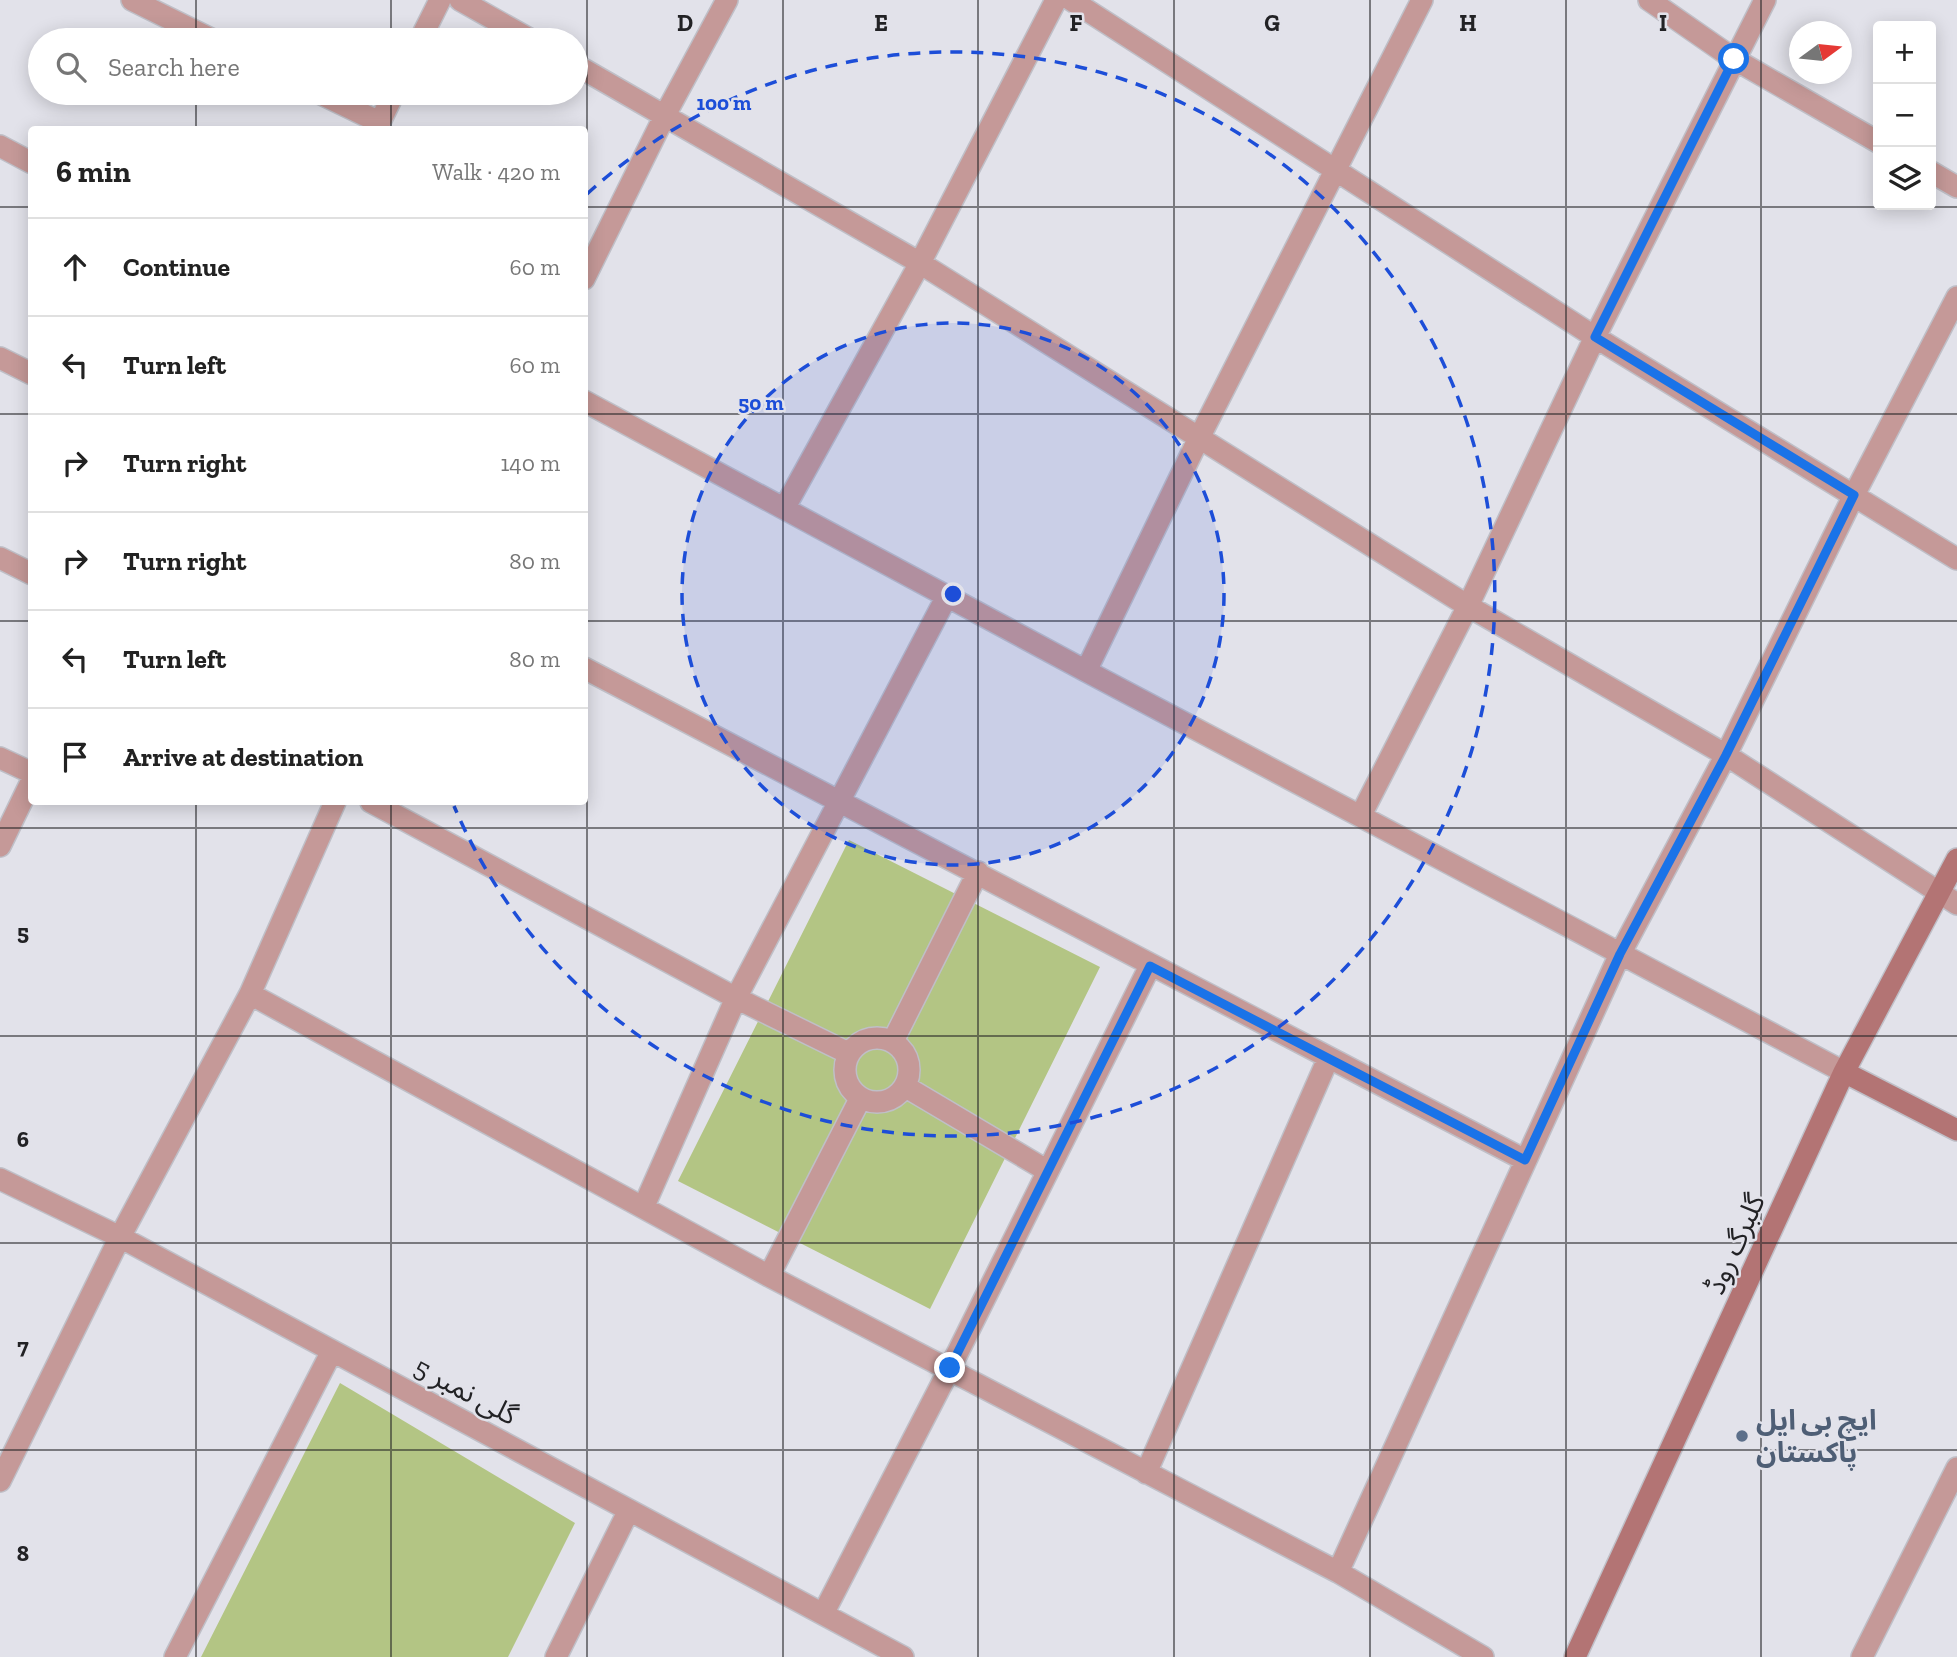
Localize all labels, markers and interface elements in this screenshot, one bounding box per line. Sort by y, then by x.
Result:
text: D [677,9,693,37]
text: E [874,9,888,37]
text: F [1069,9,1083,37]
text: G [1264,9,1280,37]
text: H [1459,9,1477,37]
text: I [1659,9,1667,37]
north arrow [1789,21,1852,84]
map controls [1873,21,1936,210]
button: + [1873,21,1936,84]
search box [28,28,588,105]
route start [1718,43,1749,74]
icon: search [52,48,90,86]
text: Search here [108,51,240,83]
button: − [1873,84,1936,147]
text: 100 m [697,90,752,115]
button: layers [1873,147,1936,210]
text: 6 min [56,154,131,190]
text: Walk · 420 m [432,158,560,186]
icon: ahead [56,248,94,286]
text: Continue [123,251,230,283]
text: 60 m [509,253,560,281]
icon: left [56,346,94,384]
text: Turn left [123,349,226,381]
text: 60 m [509,351,560,379]
text: 50 m [738,390,784,415]
icon: right [56,444,94,482]
text: Turn right [123,447,246,479]
text: 140 m [500,449,560,477]
icon: right [56,542,94,580]
text: Turn right [123,545,246,577]
text: 80 m [509,547,560,575]
centre of rings [941,582,965,606]
icon: left [56,640,94,678]
text: Turn left [123,643,226,675]
text: 80 m [509,645,560,673]
icon: arrive [56,738,94,776]
text: Arrive at destination [123,741,363,773]
text: 5 [17,918,29,946]
text: 6 [17,1125,29,1153]
street label: گلبرگ روڈ [1698,1188,1772,1299]
text: 7 [17,1332,29,1360]
street label: گلی نمبر 5 [409,1350,524,1432]
route end [934,1352,965,1383]
place label: ایچ بی ایل پاکستان [1756,1404,1877,1470]
marker: ایچ بی ایل پاکستان [1734,1428,1750,1444]
text: 8 [17,1539,29,1567]

